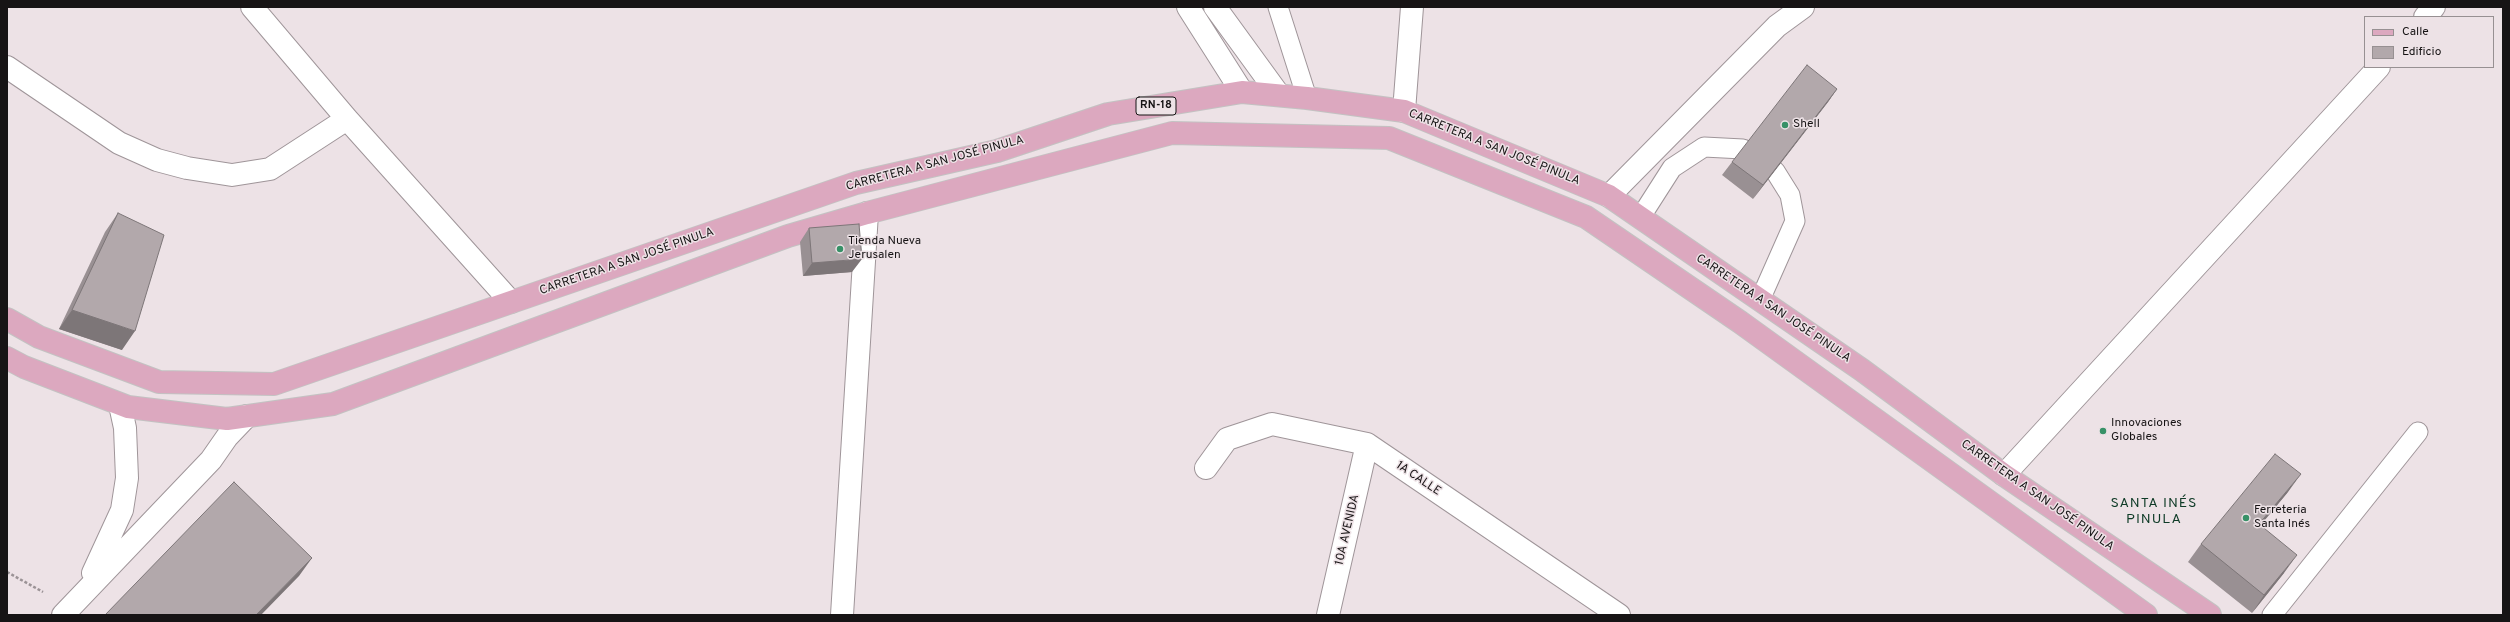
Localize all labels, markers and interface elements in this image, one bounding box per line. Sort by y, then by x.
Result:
legend [2364,16,2494,68]
text: Calle [2402,24,2429,40]
text: Edificio [2402,44,2441,60]
road number: RN-18 [1136,97,1176,115]
street label: CARRETERA A SAN JOSÉ PINULA [1406,107,1582,189]
place label: Shell [1793,118,1820,132]
marker: Shell [1780,120,1790,130]
street label: CARRETERA A SAN JOSÉ PINULA [844,133,1026,195]
street label: CARRETERA A SAN JOSÉ PINULA [538,225,716,299]
place label: Tienda Nueva Jerusalen [848,235,921,263]
marker: Tienda Nueva Jerusalen [835,244,845,254]
street label: CARRETERA A SAN JOSÉ PINULA [1693,252,1853,366]
place label: Innovaciones Globales [2111,417,2182,445]
marker: Innovaciones Globales [2098,426,2108,436]
street label: CARRETERA A SAN JOSÉ PINULA [1958,437,2116,555]
street label: 1A CALLE [1393,459,1443,499]
street label: 10A AVENIDA [1333,493,1363,567]
district label: SANTA INÉS PINULA [2111,496,2197,528]
place label: Ferreteria Santa Inés [2254,504,2310,532]
marker: Ferreteria Santa Inés [2241,513,2251,523]

